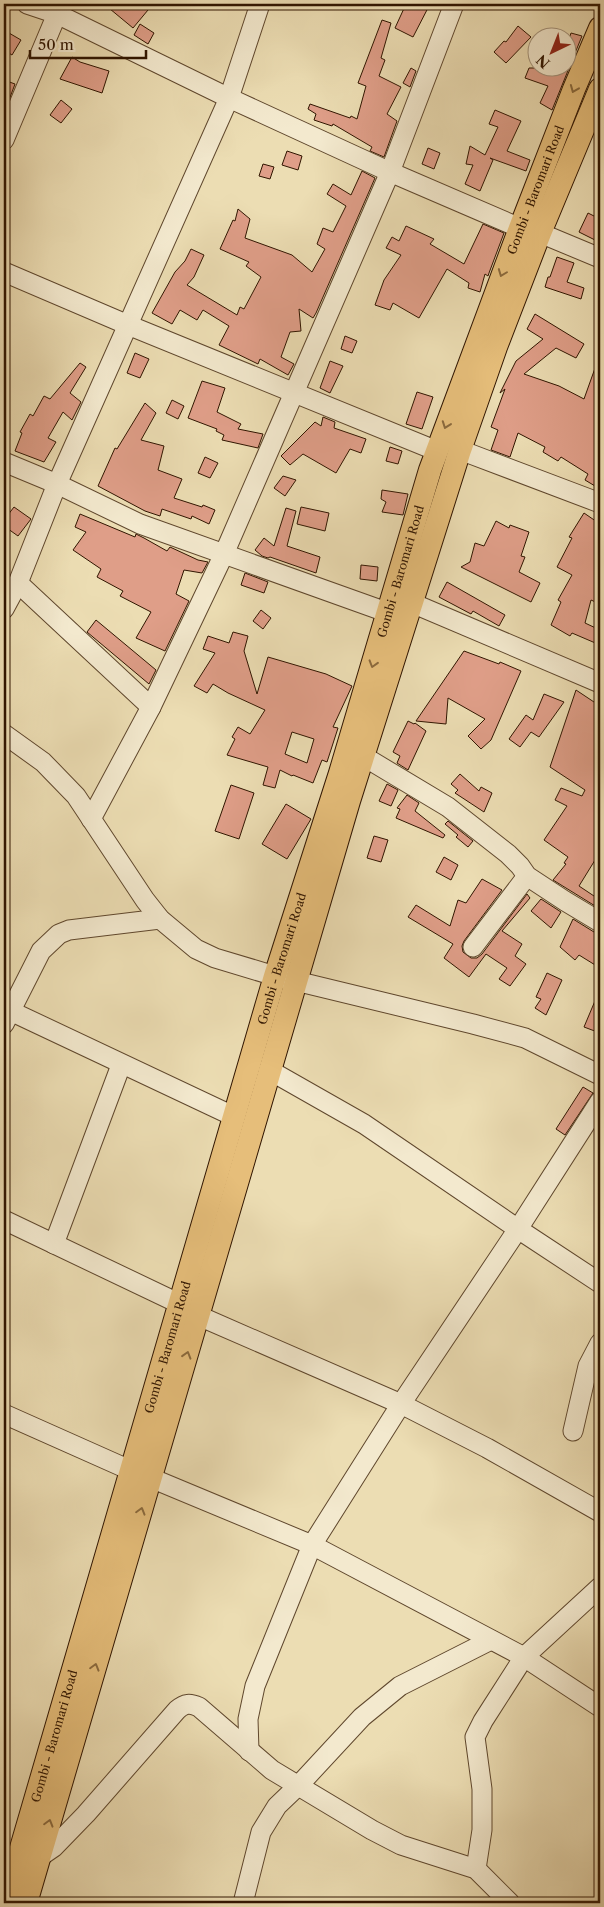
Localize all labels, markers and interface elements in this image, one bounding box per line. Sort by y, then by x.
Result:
scale bar [30,28,146,60]
north arrow [526,28,576,78]
text: 50 m [38,35,74,54]
text: N [533,51,554,72]
one-way arrow [570,84,580,93]
street label: Gombi - Baromari Road [503,122,567,256]
one-way arrow [498,268,508,277]
one-way arrow [442,421,452,429]
street label: Gombi - Baromari Road [373,503,427,639]
one-way arrow [368,660,378,668]
street label: Gombi - Baromari Road [254,890,309,1026]
street label: Gombi - Baromari Road [141,1278,193,1415]
one-way arrow [182,1352,192,1360]
one-way arrow [135,1507,145,1516]
one-way arrow [89,1663,99,1672]
street label: Gombi - Baromari Road [27,1667,80,1804]
one-way arrow [43,1819,53,1827]

